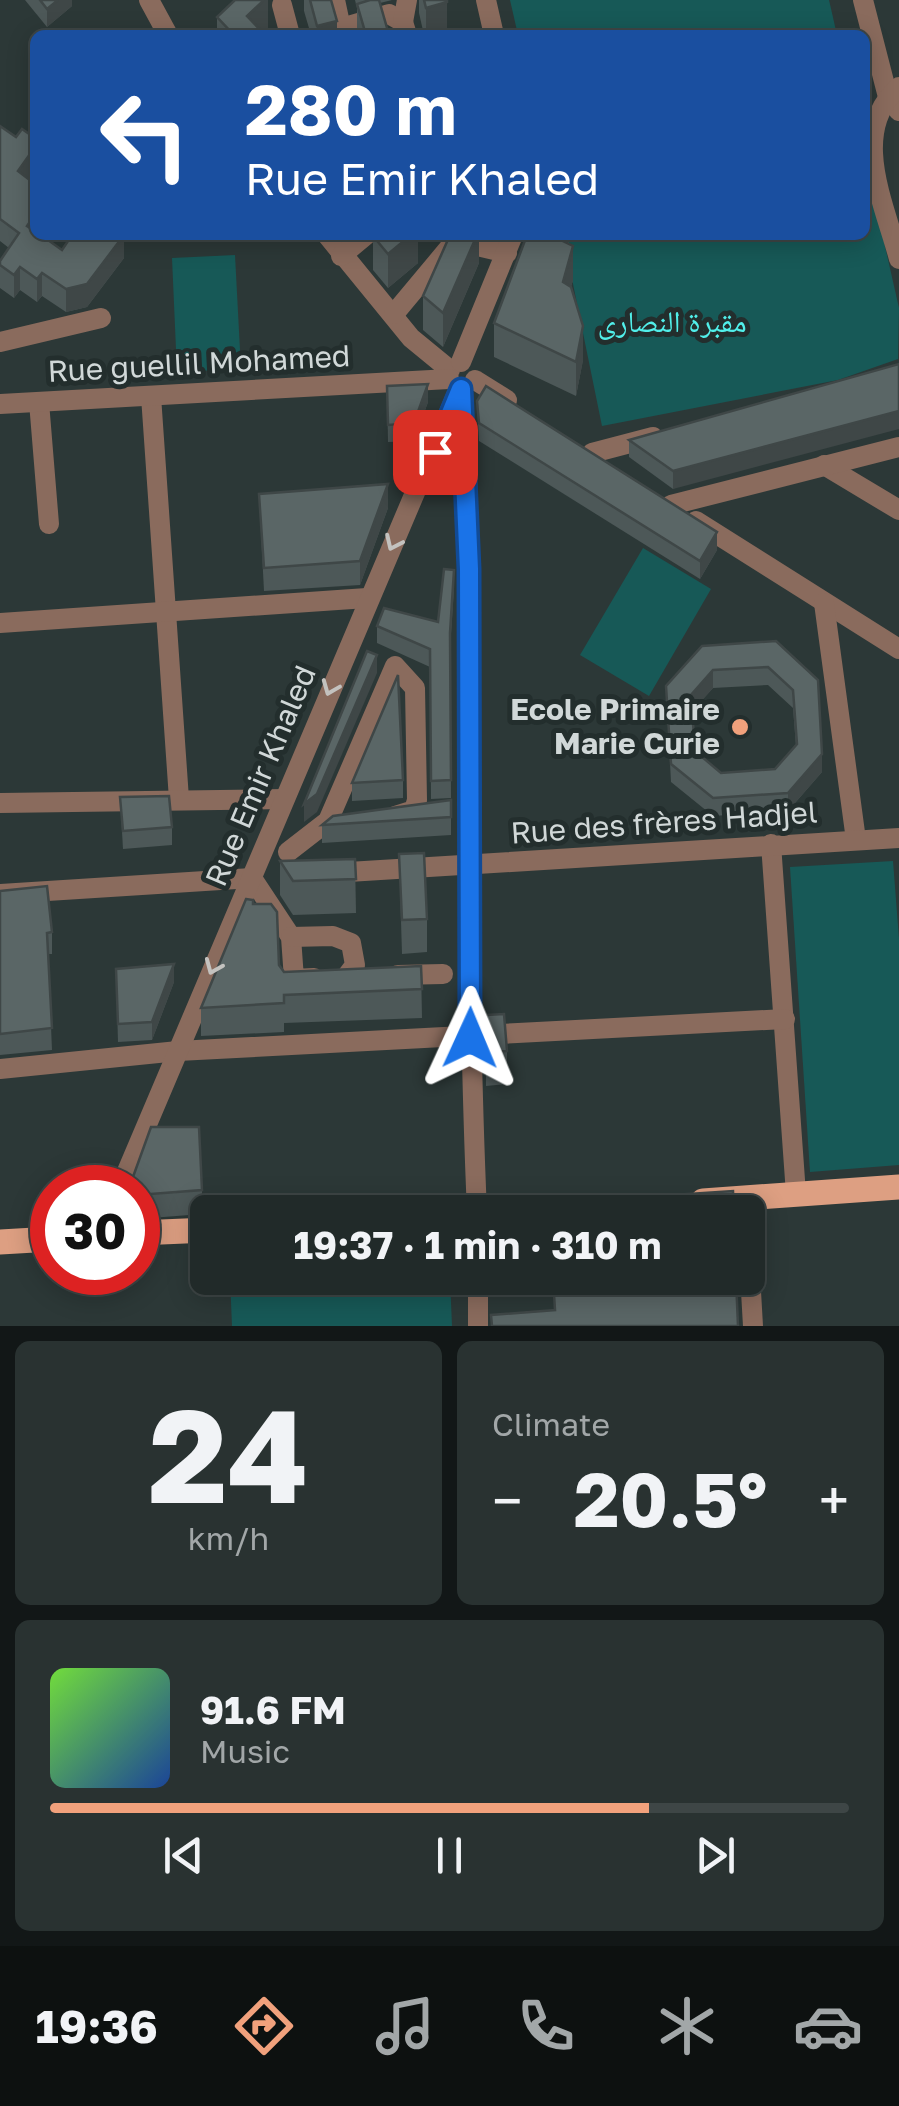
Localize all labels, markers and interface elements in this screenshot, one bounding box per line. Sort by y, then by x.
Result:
text: 280 m [245,66,457,150]
icon: left [80,70,210,200]
text: Rue Emir Khaled [245,151,599,205]
park label: مقبرة النصارى [597,303,747,340]
street label: Rue guellil Mohamed [47,337,351,389]
pin [393,410,478,495]
icon: arrive [408,425,463,480]
one-way arrow [385,532,405,550]
street label: Rue Emir Khaled [197,660,323,891]
one-way arrow [321,678,341,696]
place label: Ecole Primaire Marie Curie [510,691,720,761]
marker: Ecole Primaire Marie Curie [729,716,751,738]
street label: Rue des frères Hadjel [509,793,818,851]
one-way arrow [205,958,225,975]
position arrow [418,986,522,1090]
speed limit sign: 30 [30,1165,160,1295]
text: 19:37 · 1 min · 310 m [294,1222,662,1267]
text: 24 [148,1376,309,1532]
text: Climate [492,1405,610,1443]
text: 20.5° [574,1453,767,1544]
text: − [492,1467,522,1533]
text: + [819,1467,849,1533]
text: km/h [188,1519,269,1557]
text: 91.6 FM [200,1687,346,1732]
text: Music [200,1732,290,1770]
icon: previous [156,1828,211,1883]
icon: pause [422,1828,477,1883]
icon: next [688,1828,743,1883]
icon: directions [229,1991,299,2061]
icon: music [370,1991,440,2061]
icon: phone [511,1991,581,2061]
icon: climate [652,1991,722,2061]
icon: car [793,1991,863,2061]
text: 19:36 [36,1999,158,2053]

